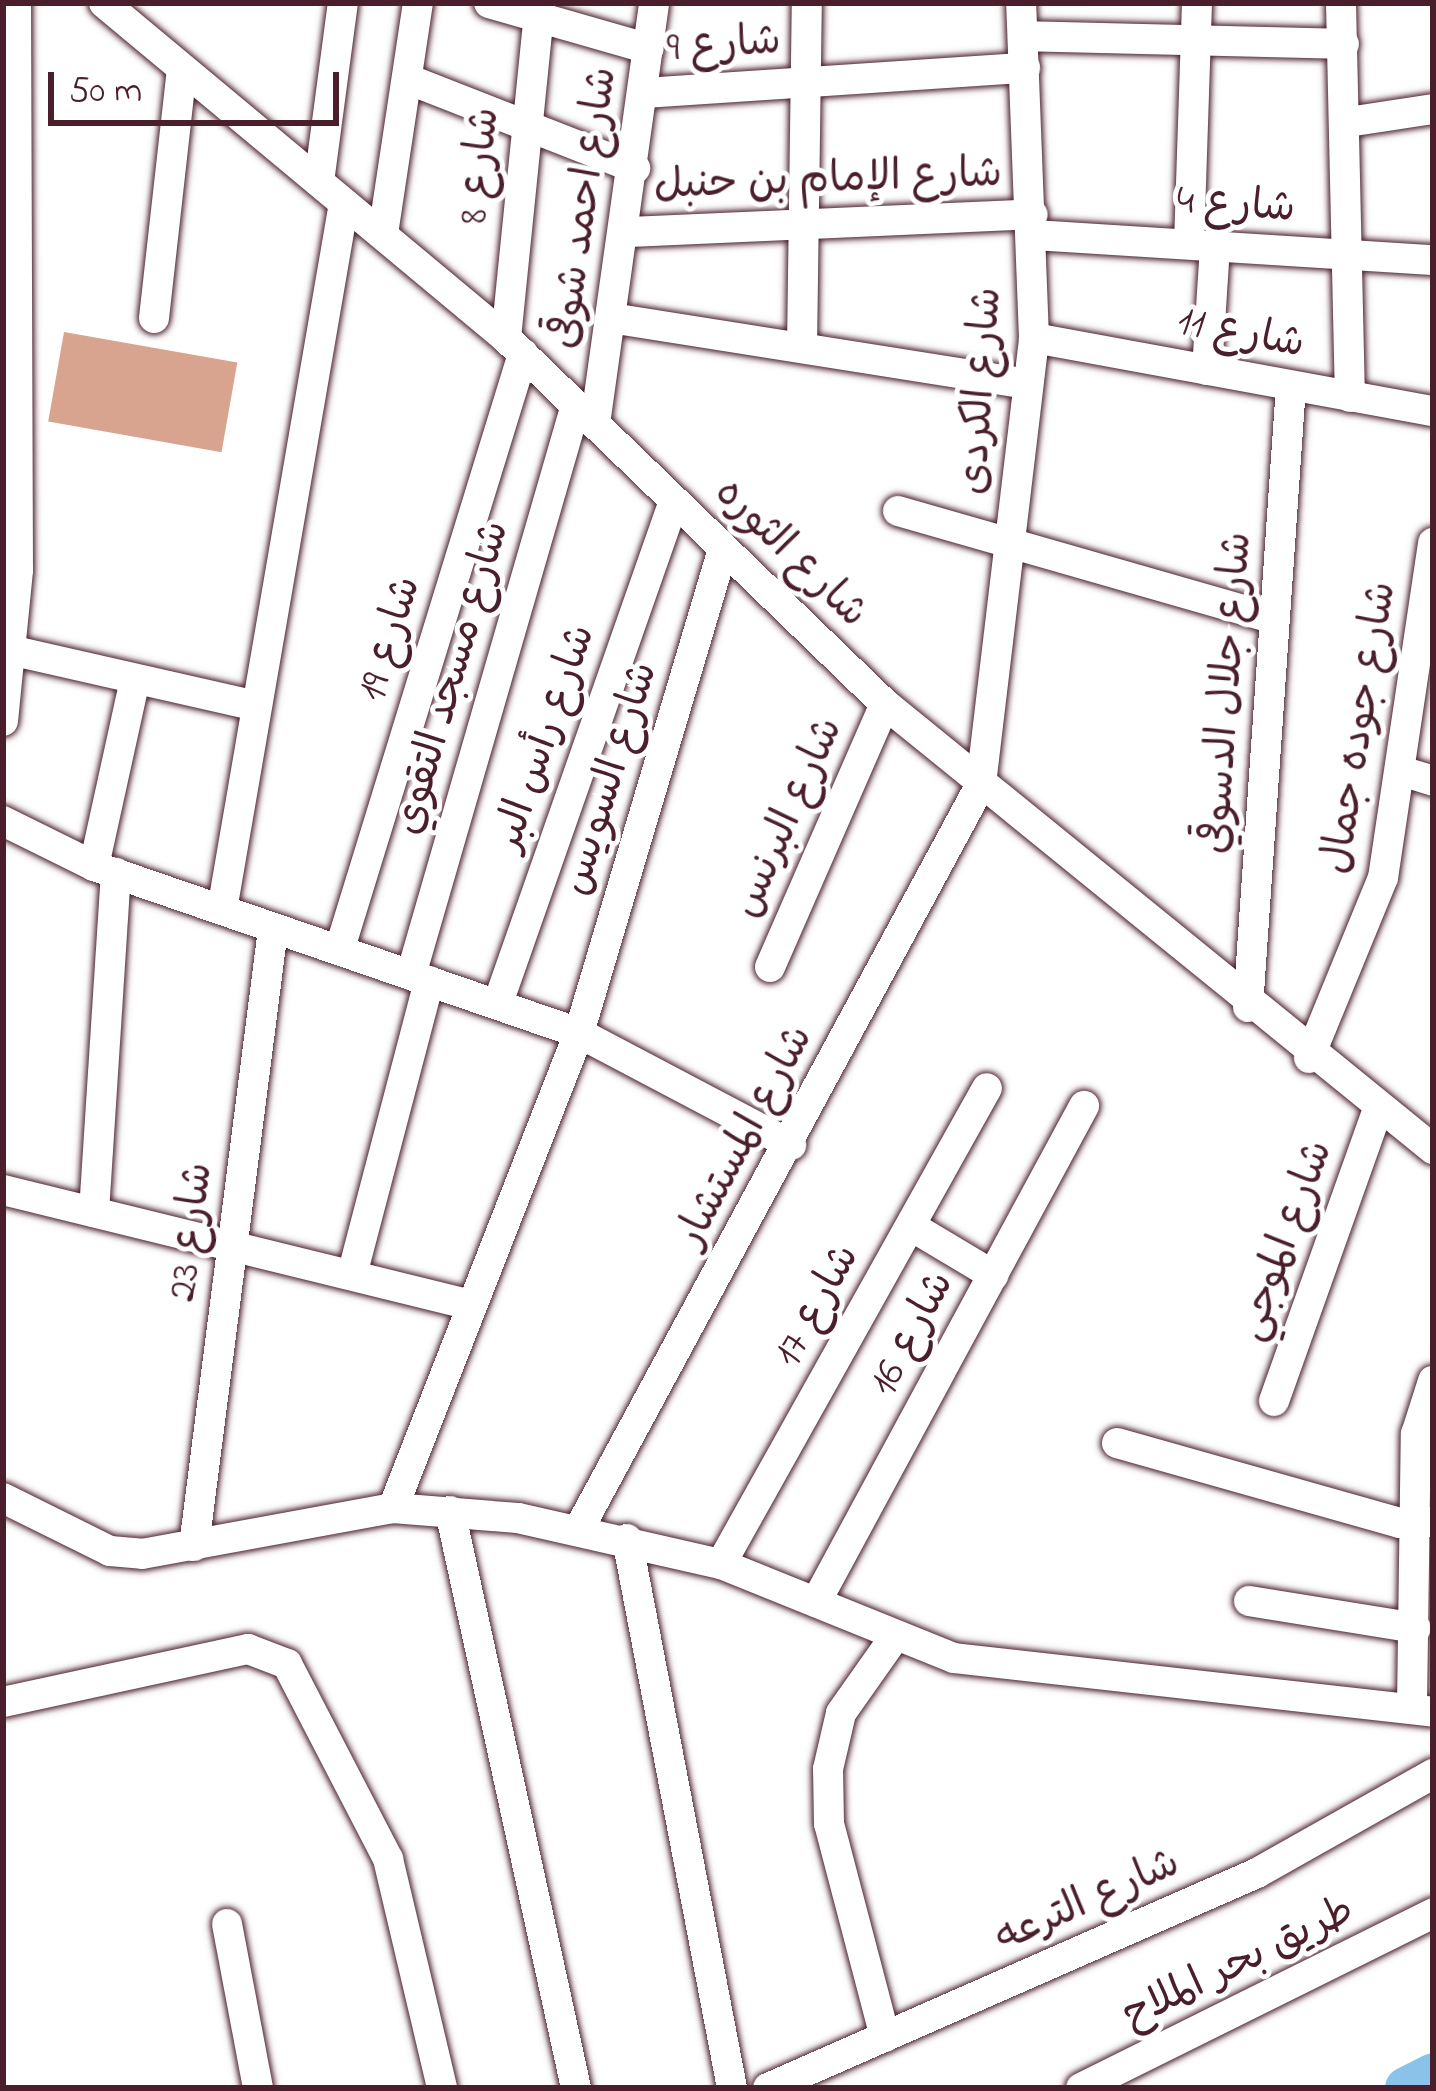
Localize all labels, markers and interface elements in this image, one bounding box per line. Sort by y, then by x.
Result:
street label: شارع 9 [665,17,783,75]
scale bar [54,48,345,122]
street label: شارع احمد شوقى [540,64,630,352]
text: 50 m [69,66,142,119]
street label: شارع 8 [450,105,512,227]
street label: شارع الإمام بن حنبل [653,150,1003,212]
street label: شارع 4 [1175,177,1297,235]
street label: شارع الكردى [950,285,1014,497]
street label: شارع 11 [1173,297,1309,371]
street label: شارع الثوره [703,469,877,639]
street label: شارع مسجد التقوي [384,515,522,841]
street label: شارع جلال الدسوقي [1192,530,1264,856]
street label: شارع 19 [348,571,434,707]
street label: شارع جوده جمال [1313,578,1409,878]
street label: شارع رأس البر [484,618,608,858]
street label: شارع السويس [552,656,670,902]
street label: شارع البرنس [723,710,855,926]
street label: شارع المستشار [666,1017,826,1257]
street label: شارع الموجي [1227,1134,1345,1348]
street label: شارع 23 [158,1160,226,1304]
street label: شارع 17 [764,1236,872,1376]
street label: شارع 16 [859,1263,967,1405]
street label: شارع الترعه [988,1839,1188,1965]
street label: طريق بحر الملاح [1115,1886,1363,2042]

